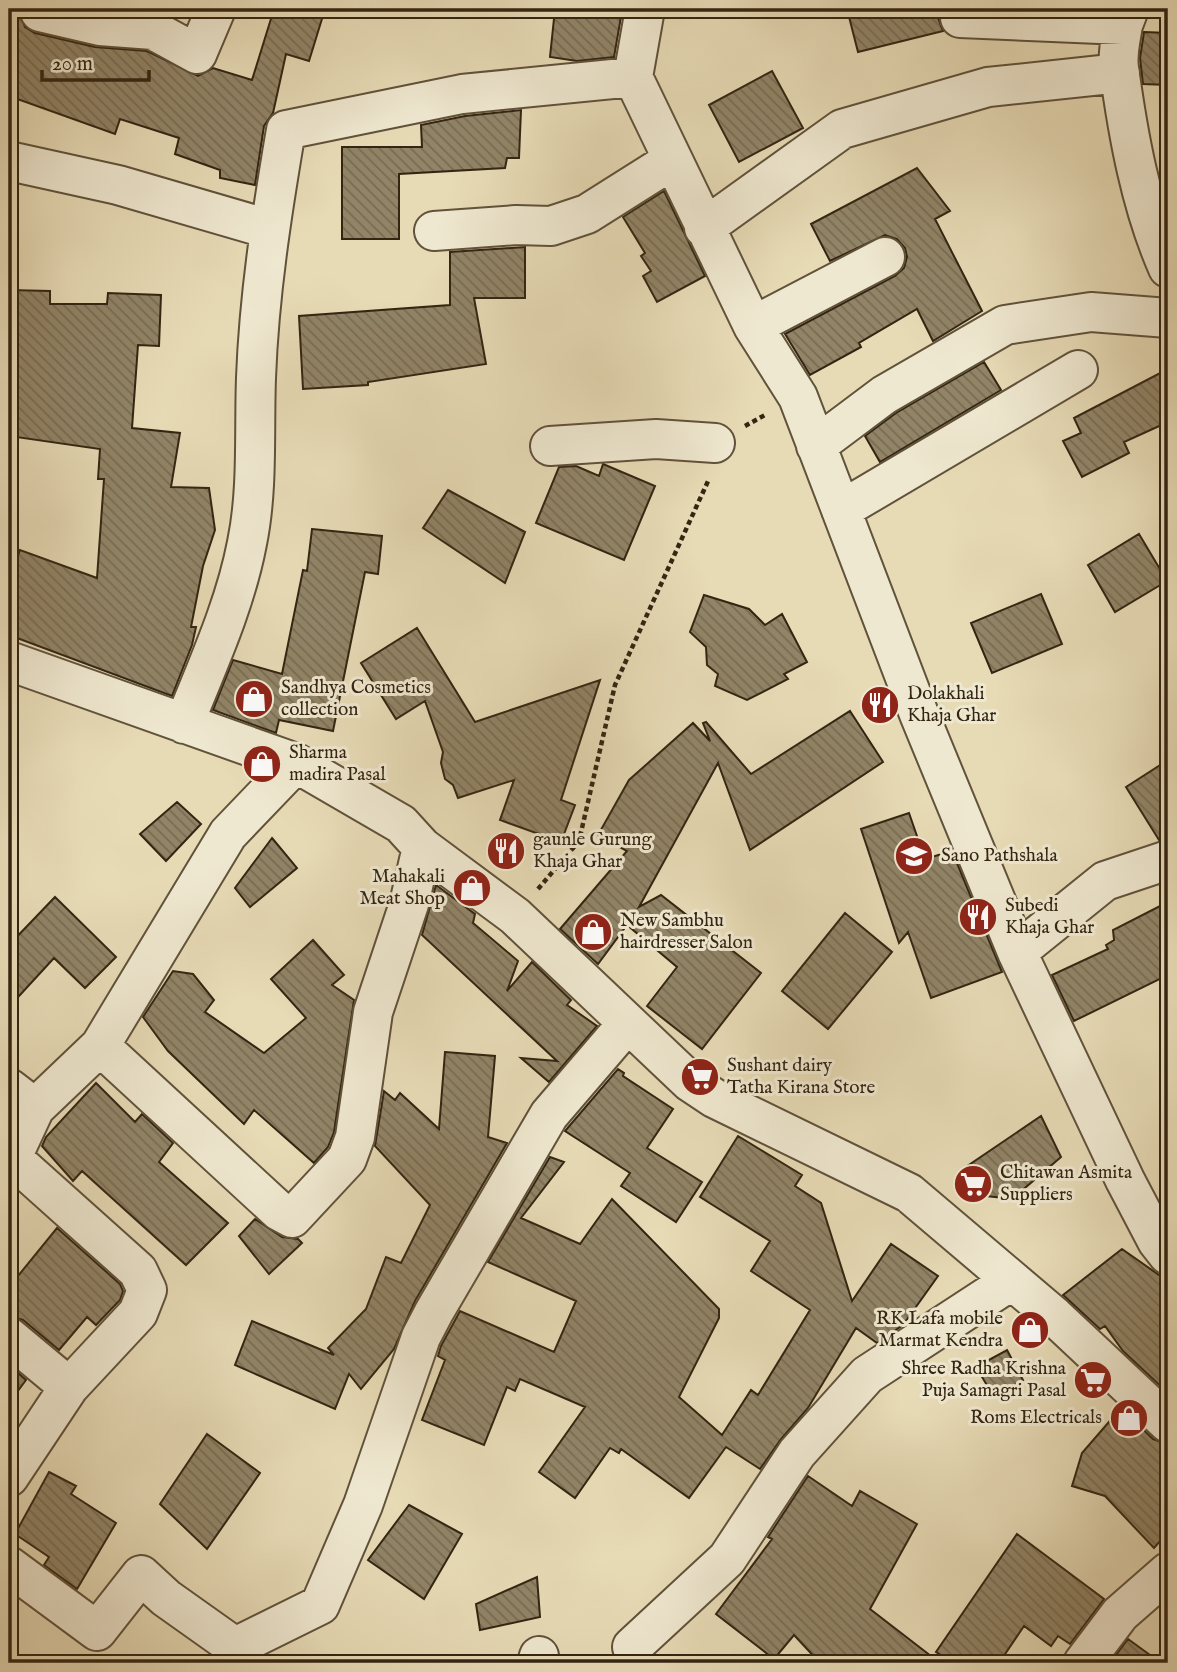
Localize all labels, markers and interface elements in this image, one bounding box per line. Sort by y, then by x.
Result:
scale bar [42,38,149,82]
text: 20 m [52,51,93,78]
place label: Sandhya Cosmetics collection [281,676,431,722]
shop icon: Sandhya Cosmetics collection [233,678,275,720]
place label: Dolakhali Khaja Ghar [907,682,996,728]
restaurant icon: Dolakhali Khaja Ghar [859,684,901,726]
place label: Sharma madira Pasal [289,741,386,787]
shop icon: Sharma madira Pasal [241,743,283,785]
place label: gaunle Gurung Khaja Ghar [533,828,652,874]
restaurant icon: gaunle Gurung Khaja Ghar [485,830,527,872]
school or university icon: Sano Pathshala [893,835,935,877]
place label: Sano Pathshala [941,844,1058,868]
place label: Mahakali Meat Shop [359,865,445,911]
shop icon: Mahakali Meat Shop [451,867,493,909]
place label: Subedi Khaja Ghar [1005,894,1094,940]
restaurant icon: Subedi Khaja Ghar [957,896,999,938]
place label: New Sambhu hairdresser Salon [620,909,753,955]
shop icon: New Sambhu hairdresser Salon [572,911,614,953]
place label: Sushant dairy Tatha Kirana Store [727,1054,875,1100]
supermarket icon: Sushant dairy Tatha Kirana Store [679,1056,721,1098]
place label: Chitawan Asmita Suppliers [1000,1161,1133,1207]
supermarket icon: Chitawan Asmita Suppliers [952,1163,994,1205]
place label: RK Lafa mobile Marmat Kendra [876,1307,1004,1353]
shop icon: RK Lafa mobile Marmat Kendra [1009,1309,1051,1351]
place label: Shree Radha Krishna Puja Samagri Pasal [901,1357,1067,1403]
supermarket icon: Shree Radha Krishna Puja Samagri Pasal [1072,1359,1114,1401]
shop icon: Roms Electricals [1108,1397,1150,1439]
place label: Roms Electricals [970,1406,1102,1430]

